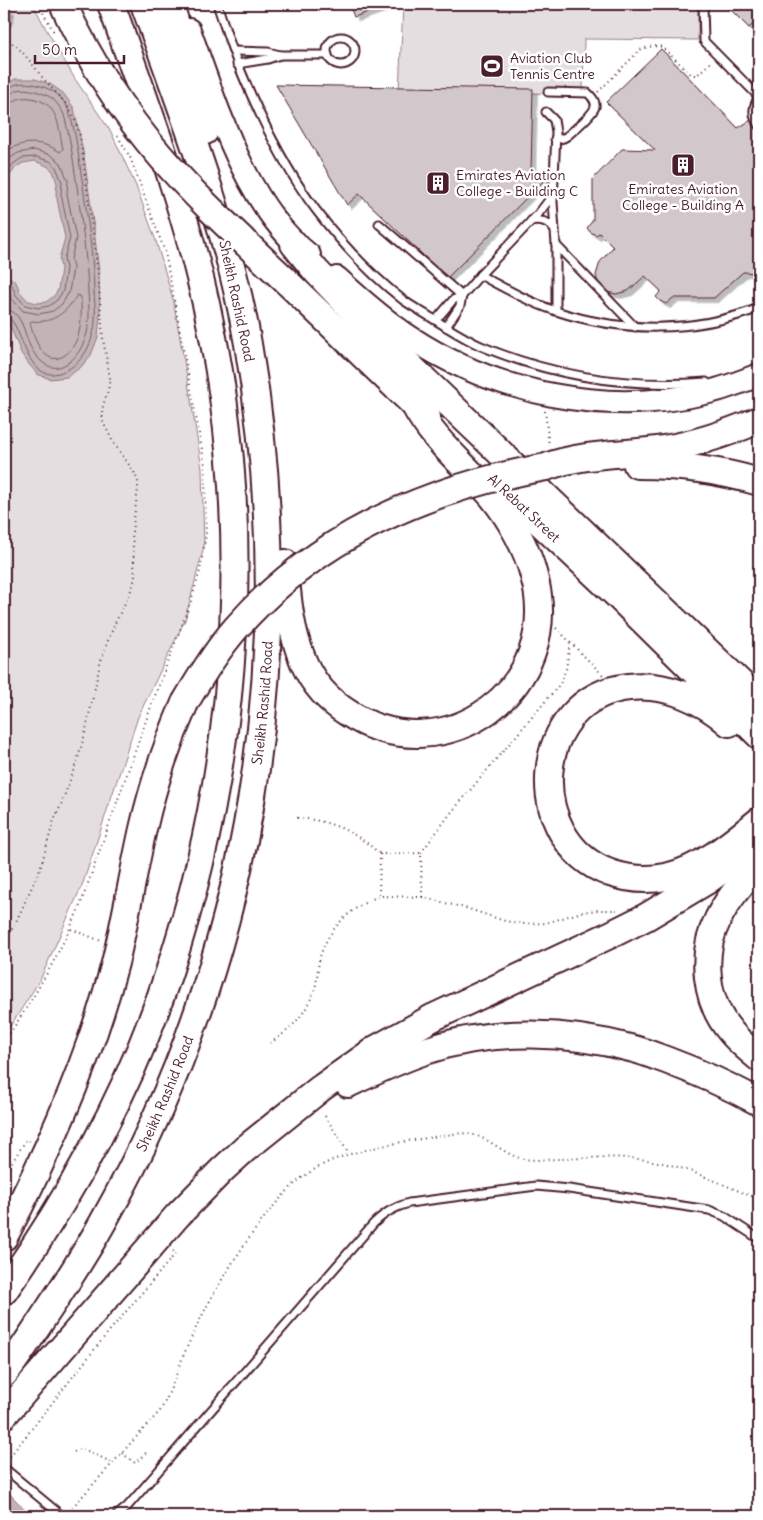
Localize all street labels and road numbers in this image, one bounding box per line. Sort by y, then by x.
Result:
street label: Sheikh Rashid Road [215,239,259,363]
street label: Al Rebat Street [484,470,564,546]
street label: Sheikh Rashid Road [248,641,277,766]
street label: Sheikh Rashid Road [132,1033,197,1155]

